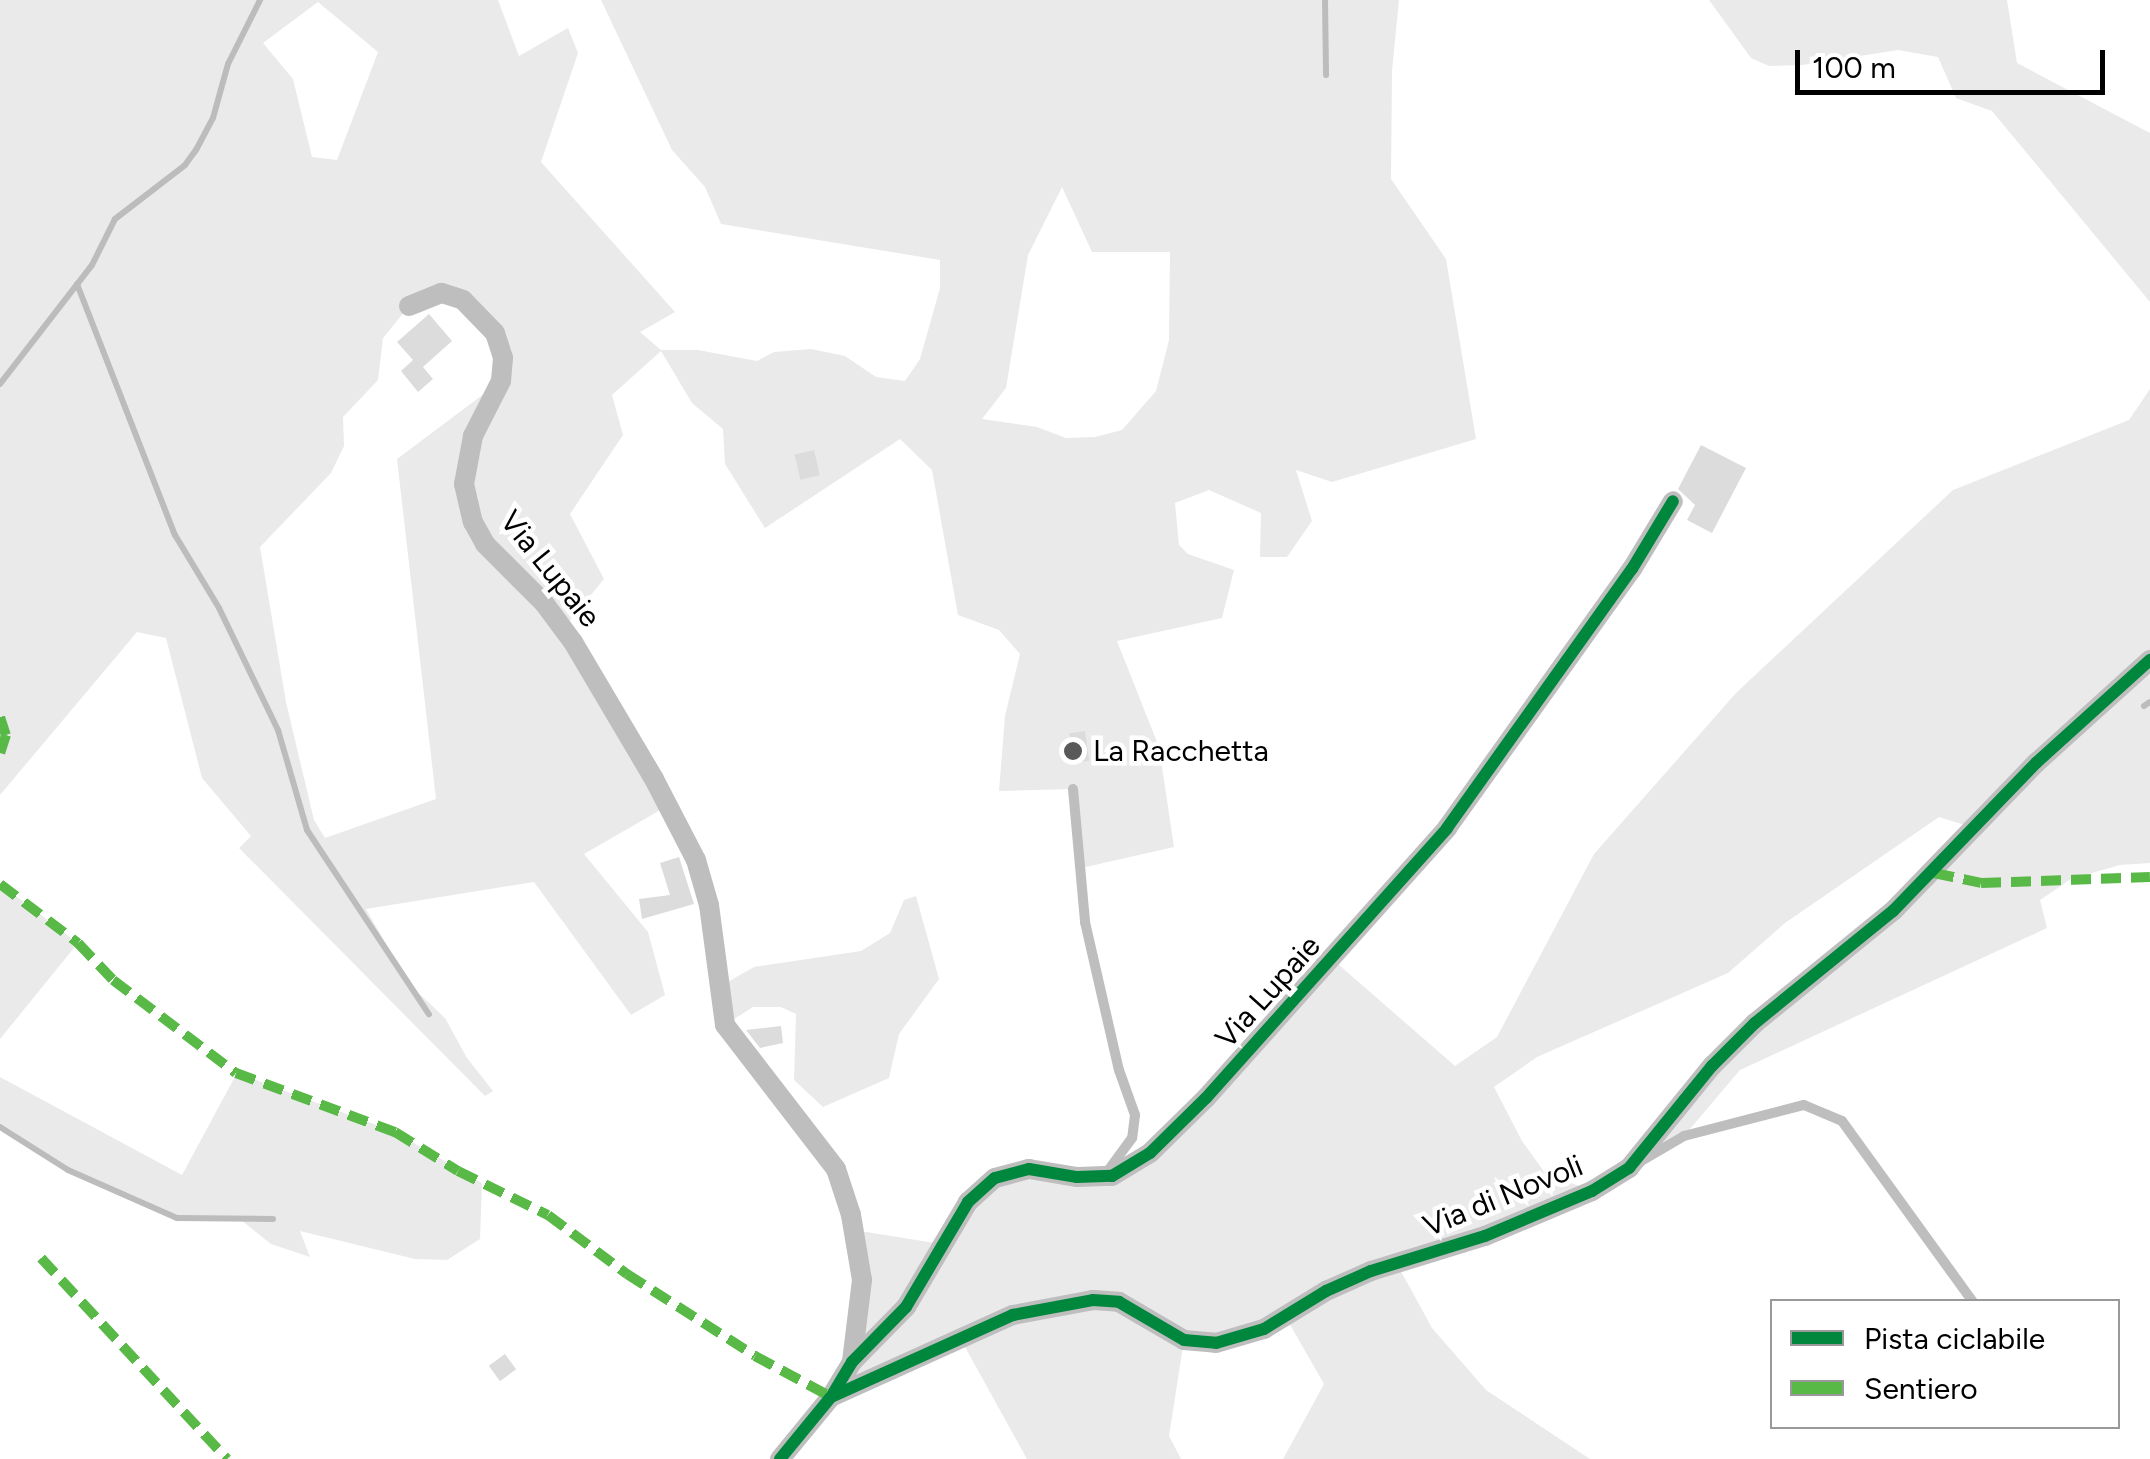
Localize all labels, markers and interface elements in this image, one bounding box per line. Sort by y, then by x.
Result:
scale bar [1800,30,2110,92]
text: 100 m [1812,49,1896,86]
street label: Via Lupaie [492,504,608,634]
place label: La Racchetta [1093,733,1269,769]
marker: La Racchetta [1062,740,1084,762]
street label: Via Lupaie [1208,928,1328,1056]
street label: Via di Novoli [1418,1148,1588,1244]
legend [1770,1299,2120,1429]
text: Pista ciclabile [1864,1320,2045,1357]
text: Sentiero [1864,1370,1978,1407]

